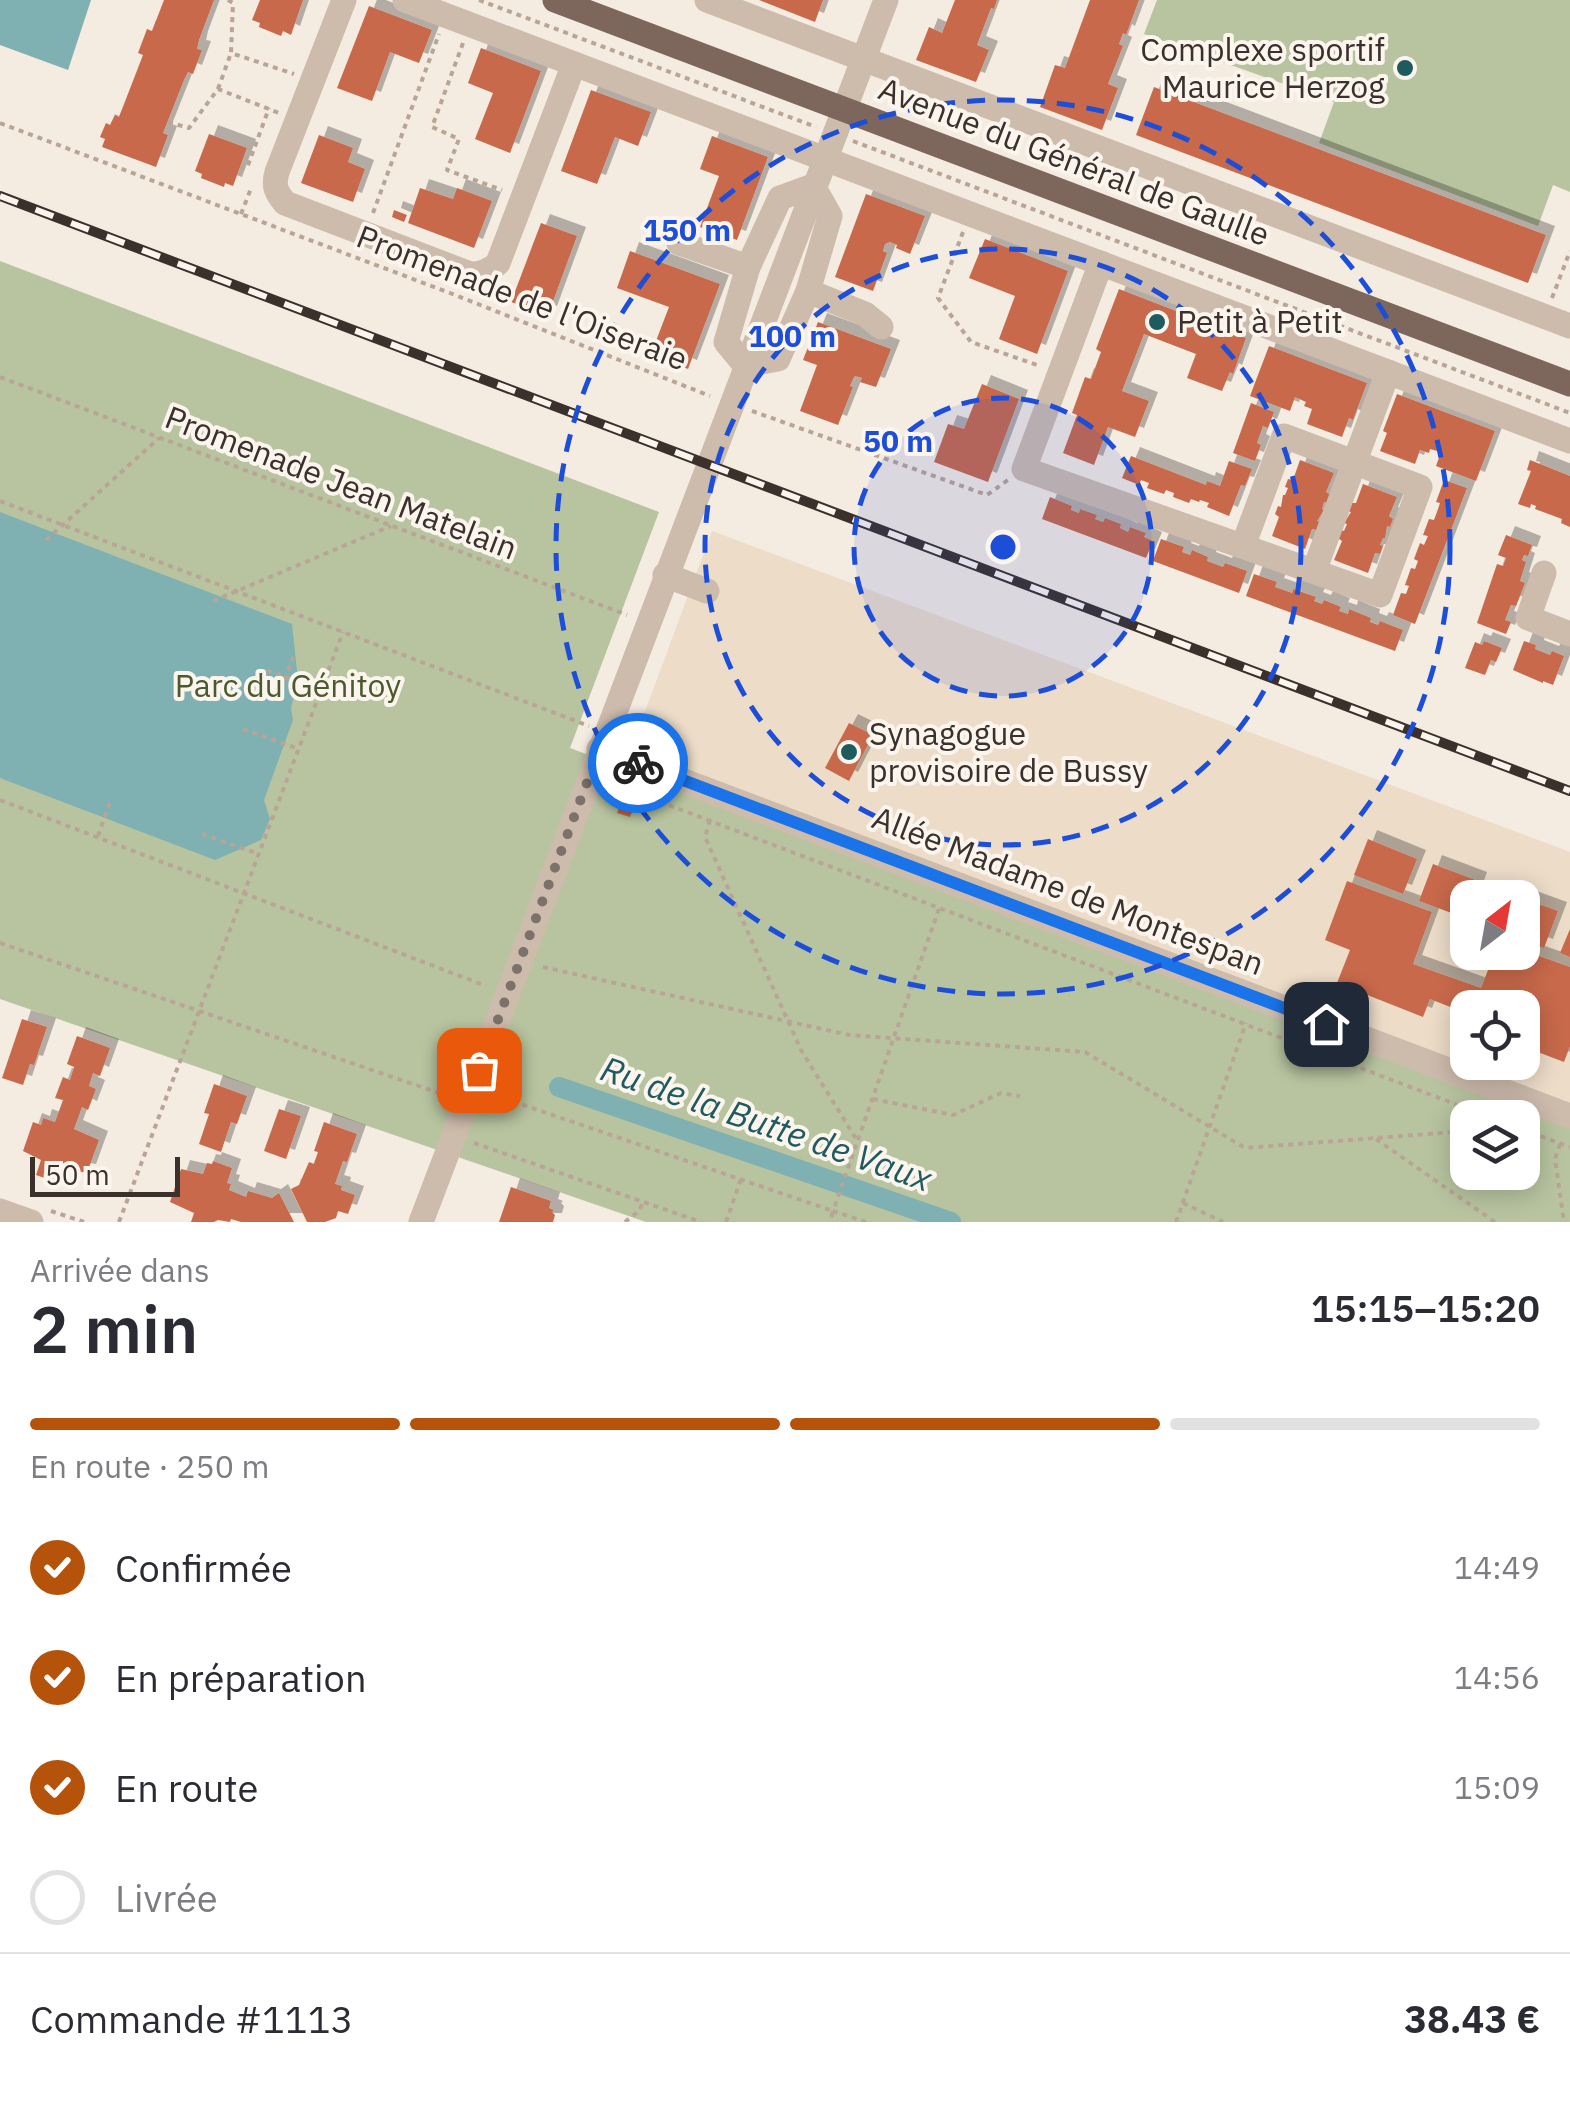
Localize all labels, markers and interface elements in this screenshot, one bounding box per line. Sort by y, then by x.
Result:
place label: Complexe sportif Maurice Herzog [1140,28,1385,107]
marker: Complexe sportif Maurice Herzog [1394,57,1416,79]
street label: Avenue du Général de Gaulle [873,67,1276,255]
text: 150 m [643,210,731,249]
street label: Promenade de l'Oiseraie [351,215,694,380]
place label: Petit à Petit [1177,300,1343,342]
marker: Petit à Petit [1146,311,1168,333]
text: 100 m [748,316,836,355]
street label: Promenade Jean Matelain [160,396,523,569]
text: 50 m [863,421,933,460]
centre of rings [985,529,1021,565]
park label: Parc du Génitoy [175,664,401,706]
place label: Synagogue provisoire de Bussy [869,712,1148,791]
courier [588,713,688,813]
icon: bike [611,736,666,791]
marker: Synagogue provisoire de Bussy [838,741,860,763]
street label: Allée Madame de Montespan [867,796,1270,984]
north arrow [1450,880,1540,970]
map controls [1450,880,1540,1190]
pin [1284,982,1369,1067]
button: locate [1450,990,1540,1080]
icon: home [1299,997,1354,1052]
pin [437,1028,522,1113]
icon: bag [452,1043,507,1098]
water label: Ru de la Butte de Vaux [595,1045,939,1202]
button: layers [1450,1100,1540,1190]
scale bar [30,1152,180,1196]
text: 50 m [45,1156,110,1193]
text: Arrivée dans [30,1249,210,1291]
text: 15:15–15:20 [1311,1283,1540,1332]
text: 2 min [30,1286,198,1371]
text: En route · 250 m [30,1445,269,1487]
icon: check [30,1540,85,1595]
text: Confirmée [115,1543,292,1592]
text: 14:49 [1454,1546,1540,1588]
icon: check [30,1650,85,1705]
text: En préparation [115,1653,367,1702]
text: 14:56 [1454,1656,1540,1698]
icon: check [30,1760,85,1815]
text: En route [115,1763,258,1812]
text: 15:09 [1454,1766,1540,1808]
text: Livrée [115,1873,218,1922]
text: Commande #1113 [30,1994,353,2043]
text: 38.43 € [1404,1994,1540,2043]

